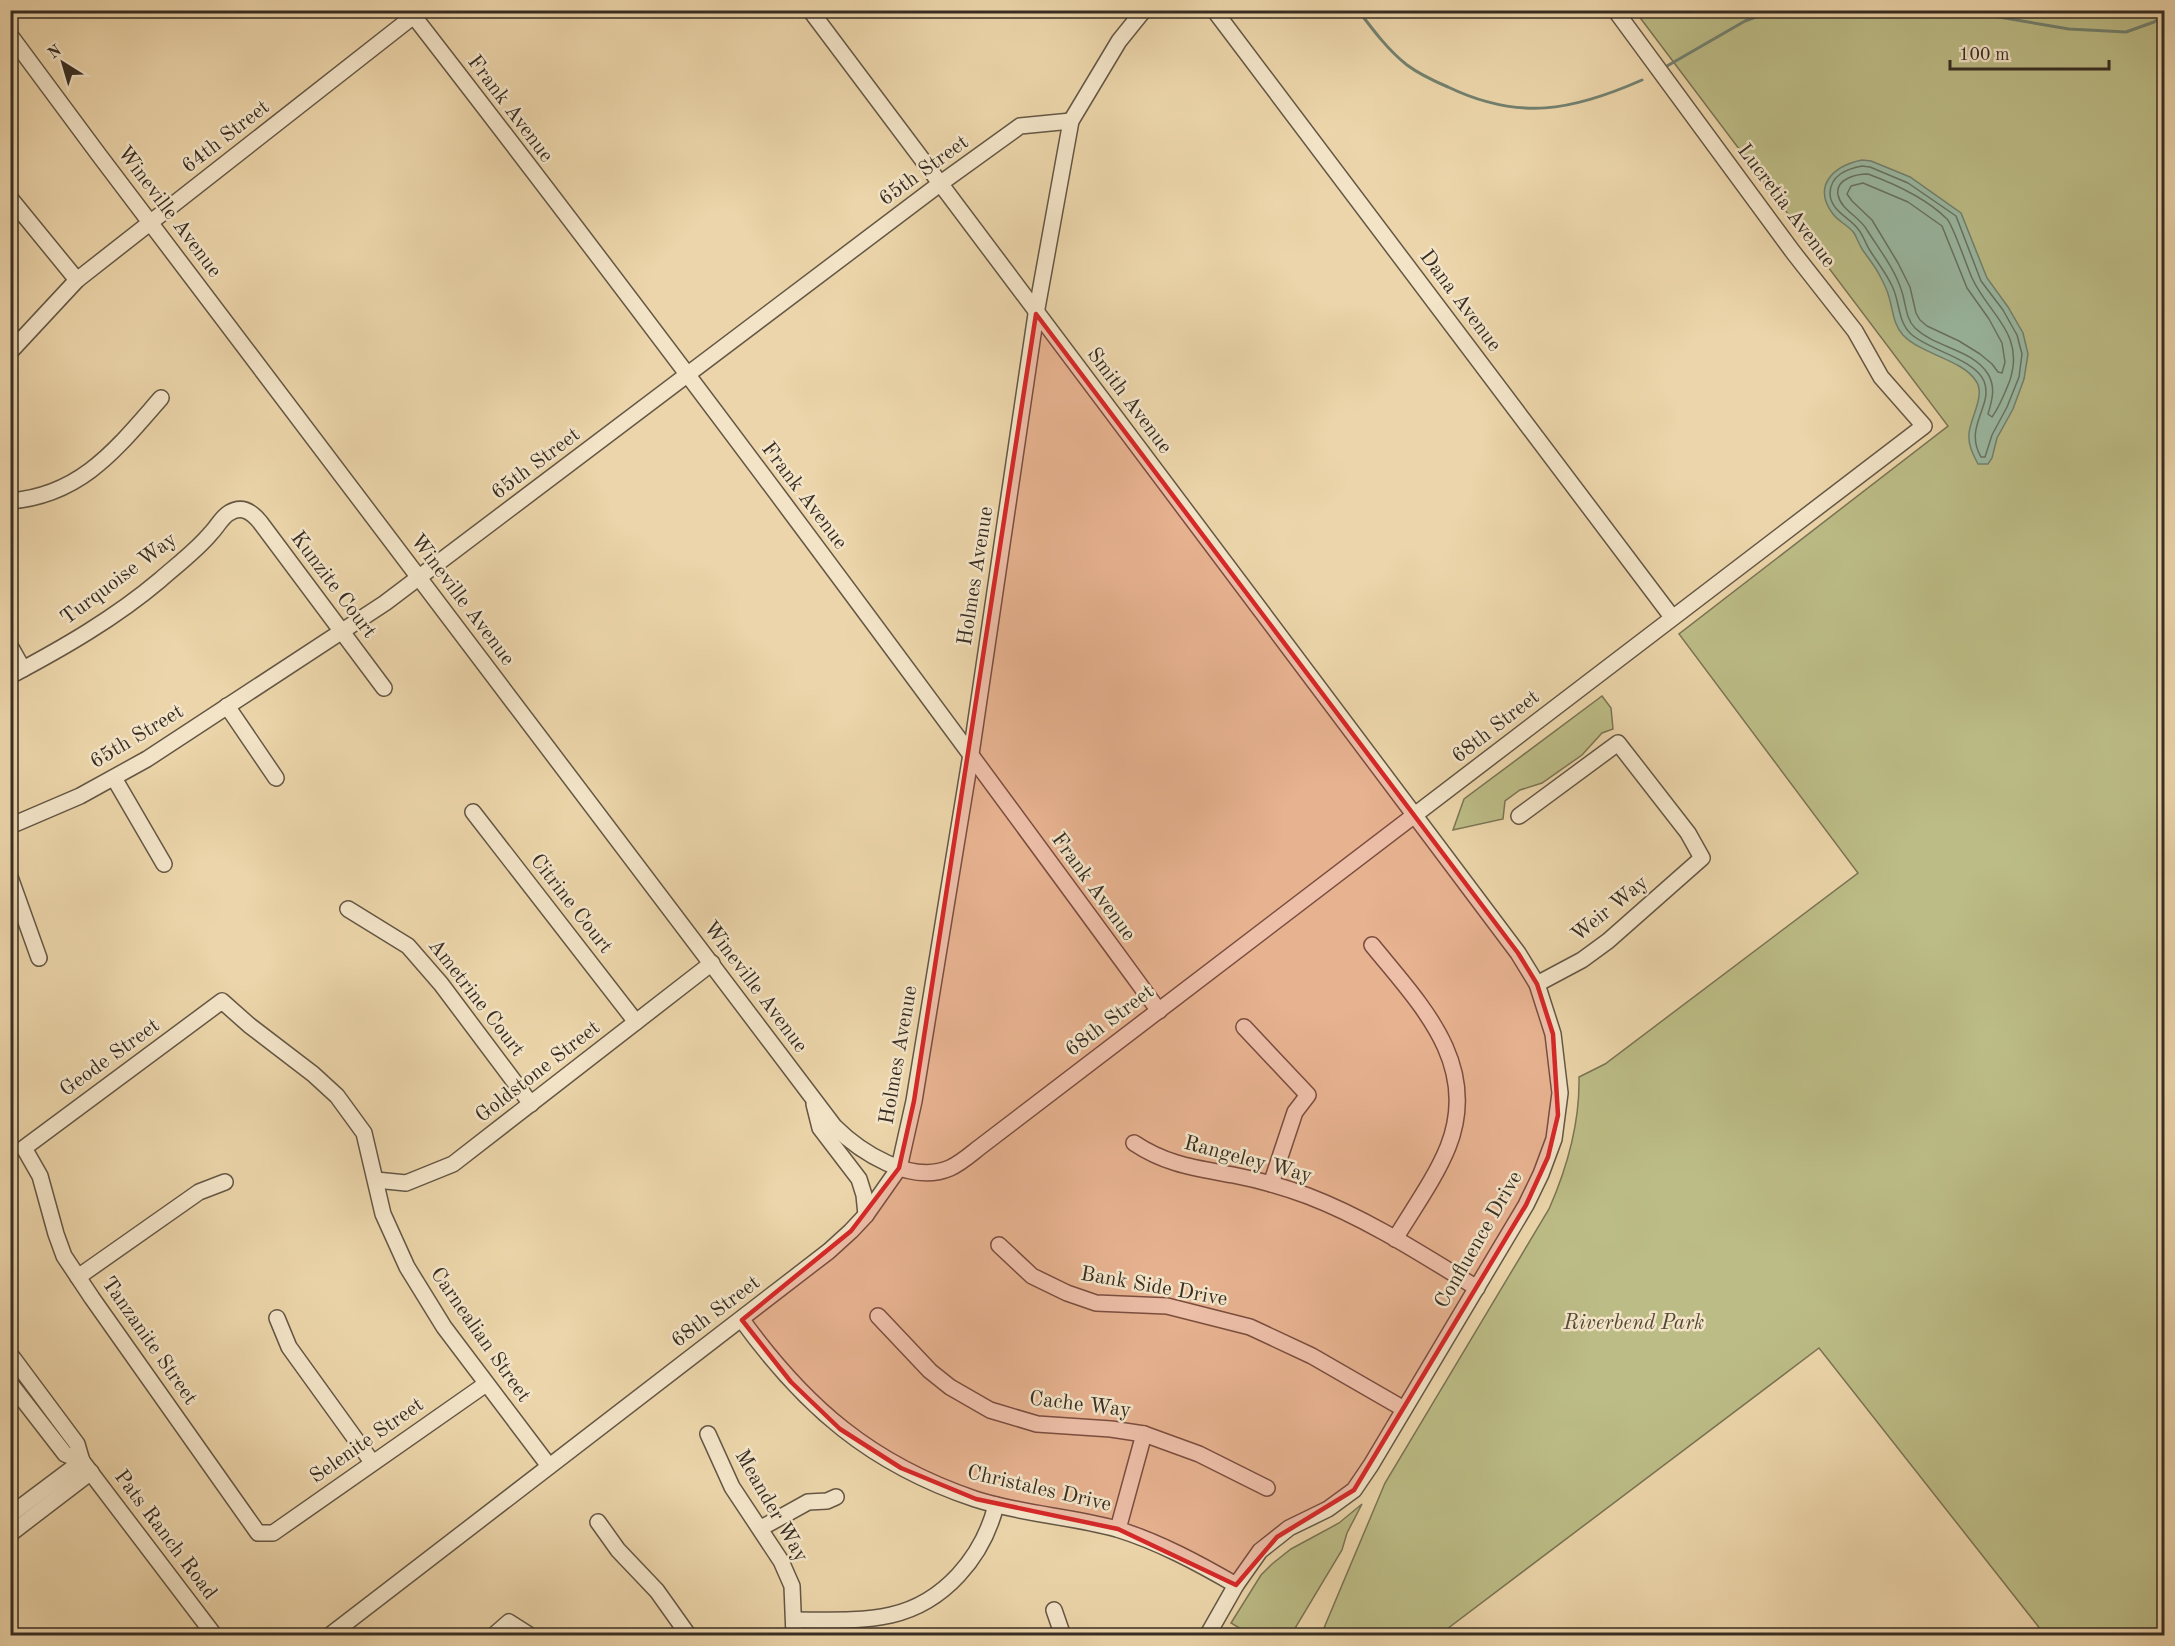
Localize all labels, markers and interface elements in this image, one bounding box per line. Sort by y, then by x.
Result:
north arrow [33,33,93,93]
scale bar [1950,33,2109,71]
text: N [45,42,65,63]
text: 100 m [1959,46,2010,64]
street label: Frank Avenue [463,52,557,166]
street label: 64th Street [178,97,274,177]
street label: 65th Street [875,132,973,210]
street label: Lucretia Avenue [1733,140,1839,272]
street label: Wineville Avenue [113,142,225,282]
street label: Dana Avenue [1415,246,1505,356]
street label: Smith Avenue [1082,344,1176,458]
street label: 65th Street [488,424,584,504]
street label: Frank Avenue [757,439,851,553]
street label: Holmes Avenue [955,505,997,647]
street label: Kunzite Court [286,528,380,642]
street label: Turquoise Way [57,529,181,629]
street label: Wineville Avenue [406,530,518,670]
street label: 68th Street [1448,687,1544,767]
street label: 65th Street [87,701,187,773]
street label: Frank Avenue [1047,829,1139,945]
street label: Citrine Court [526,850,616,958]
street label: Weir Way [1568,872,1652,946]
street label: Wineville Avenue [699,917,811,1057]
street label: Ametrine Court [424,935,528,1061]
street label: 68th Street [1062,981,1158,1061]
street label: Holmes Avenue [876,984,922,1126]
street label: Geode Street [56,1015,164,1101]
street label: Goldstone Street [472,1017,604,1127]
street label: Rangeley Way [1182,1133,1314,1187]
street label: Confluence Drive [1431,1168,1527,1312]
street label: Carnealian Street [426,1264,534,1406]
street label: Bank Side Drive [1079,1264,1229,1310]
street label: 68th Street [668,1272,764,1352]
street label: Tanzanite Street [97,1273,201,1409]
park label: Riverbend Park [1563,1313,1704,1334]
street label: Cache Way [1028,1388,1132,1422]
street label: Selenite Street [306,1394,428,1488]
street label: Meander Way [730,1446,812,1566]
street label: Christales Drive [965,1462,1113,1516]
street label: Pats Ranch Road [110,1466,220,1604]

